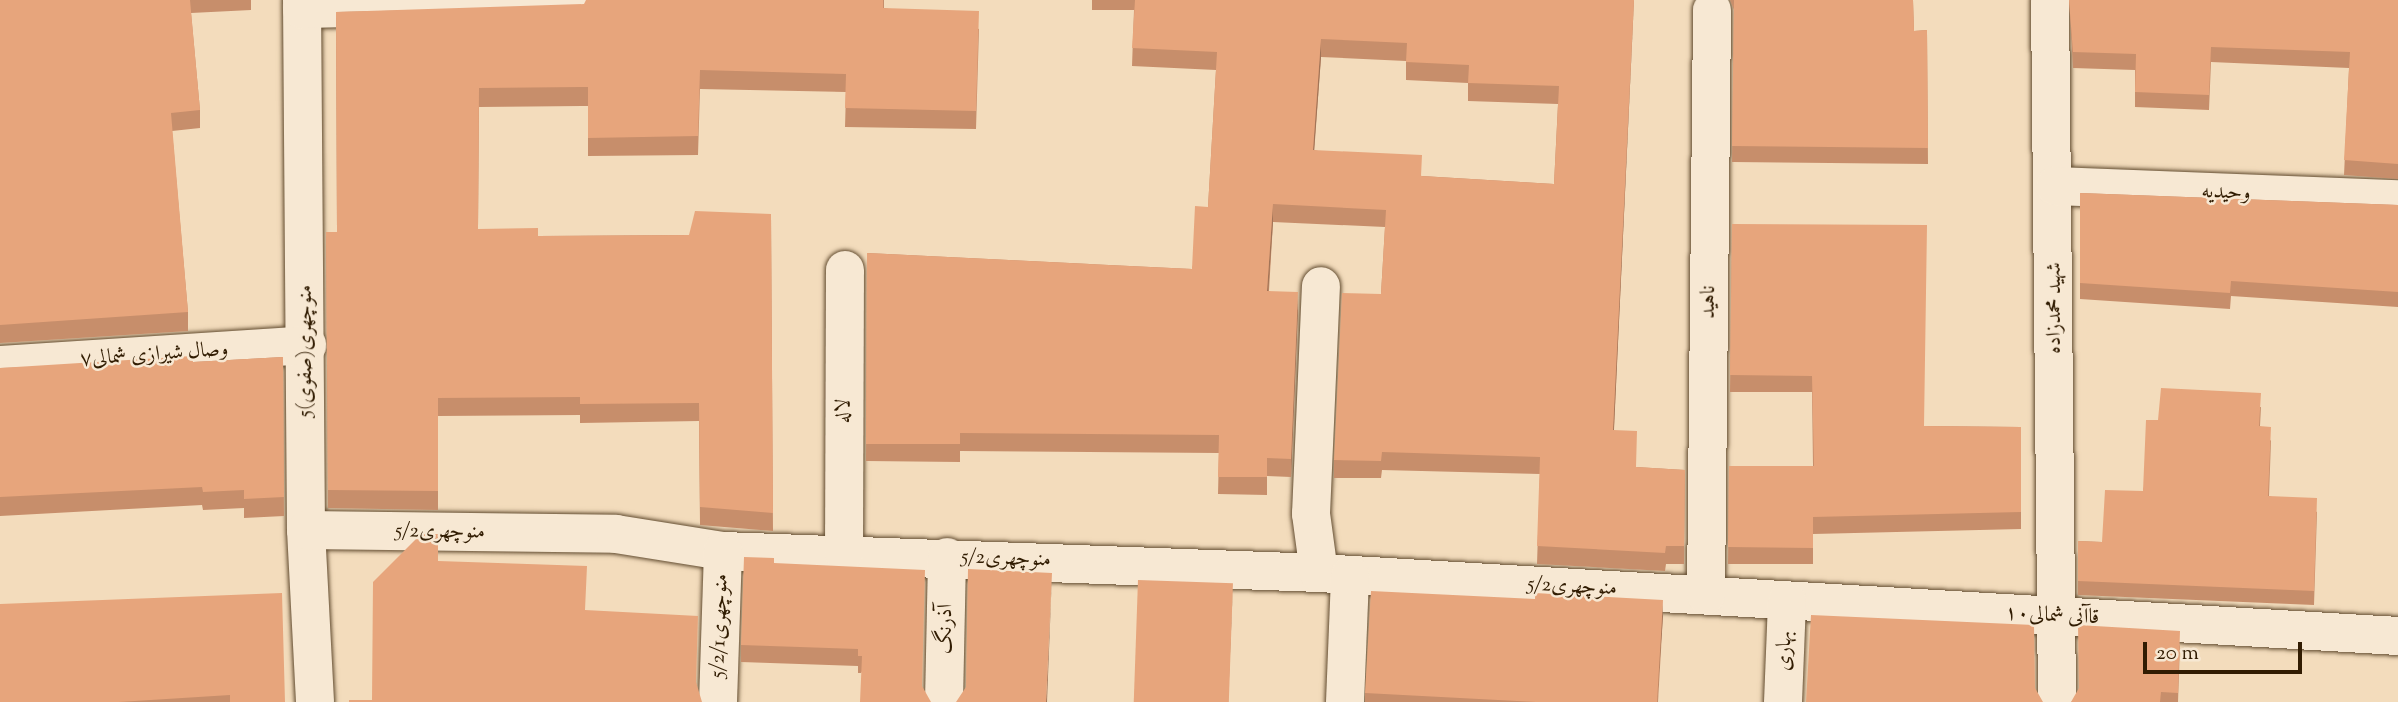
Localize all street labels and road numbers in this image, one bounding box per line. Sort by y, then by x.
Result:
street label: وحیدیه [2201,180,2251,206]
street label: شهید محمدزاده [2042,262,2068,354]
street label: 5منوچهری(صفوی) [293,285,319,417]
street label: ناهید [1696,285,1722,319]
street label: وصال شیرازی شمالی۷ [79,337,229,373]
street label: لاله [831,399,857,423]
street label: 5/2منوچهری [395,519,485,545]
street label: 5/2منوچهری [961,545,1051,573]
street label: 5/2منوچهری [1526,572,1618,602]
street label: 5/2/1منوچهری [706,573,734,679]
street label: قاآنی شمالی۱۰ [2004,601,2100,631]
street label: آذرنگ [933,604,959,654]
street label: بهاری [1772,630,1798,672]

